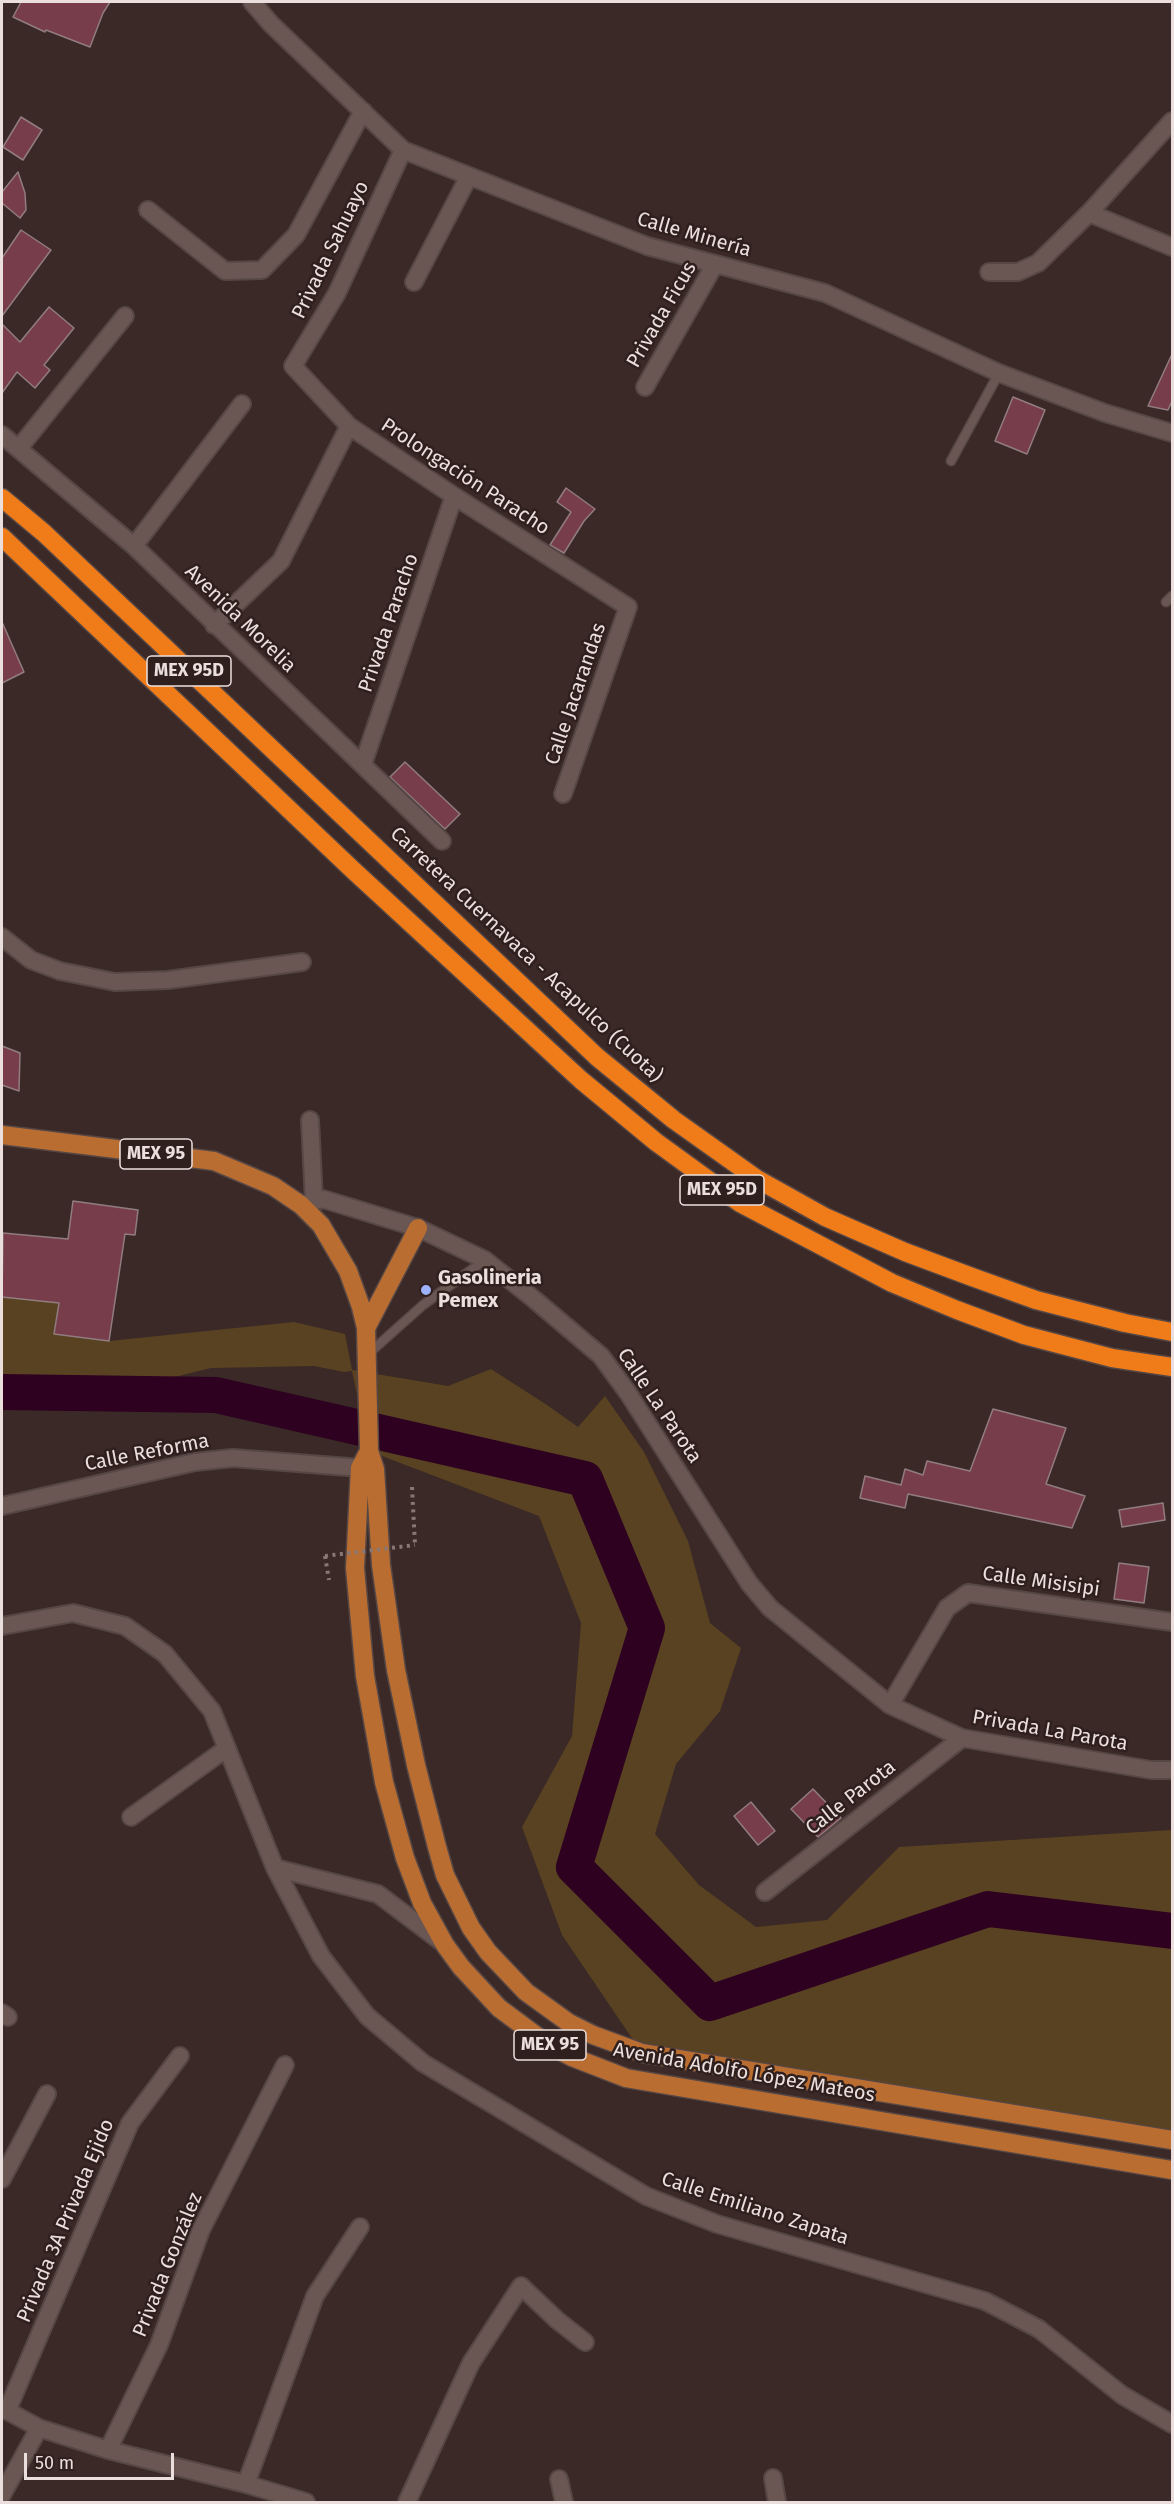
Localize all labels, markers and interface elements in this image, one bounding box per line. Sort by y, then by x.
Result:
street label: Privada Sahuayo [287,177,375,323]
street label: Calle Minería [634,207,754,263]
street label: Privada Ficus [622,258,702,372]
street label: Prolongación Paracho [376,413,554,541]
street label: Privada Paracho [354,550,424,696]
street label: Avenida Morelia [179,560,301,678]
street label: Calle Jacarandas [541,620,611,768]
road number: MEX 95D [147,656,231,686]
street label: Carretera Cuernavaca - Acapulco (Cuota) [385,822,667,1088]
road number: MEX 95 [120,1139,192,1169]
road number: MEX 95D [680,1175,764,1205]
place label: Gasolineria Pemex [438,1266,542,1313]
marker: Gasolineria Pemex [419,1283,433,1297]
street label: Calle La Parota [612,1344,706,1468]
street label: Calle Reforma [83,1429,211,1477]
street label: Calle Misisipi [981,1562,1101,1602]
street label: Privada La Parota [971,1706,1129,1756]
street label: Calle Parota [801,1755,901,1841]
road number: MEX 95 [514,2030,586,2060]
street label: Avenida Adolfo López Mateos [611,2038,877,2108]
street label: Privada 3A Privada Ejido [12,2116,120,2326]
street label: Calle Emiliano Zapata [658,2167,852,2251]
street label: Privada González [128,2189,208,2341]
scale bar [27,2441,177,2479]
text: 50 m [35,2452,74,2474]

